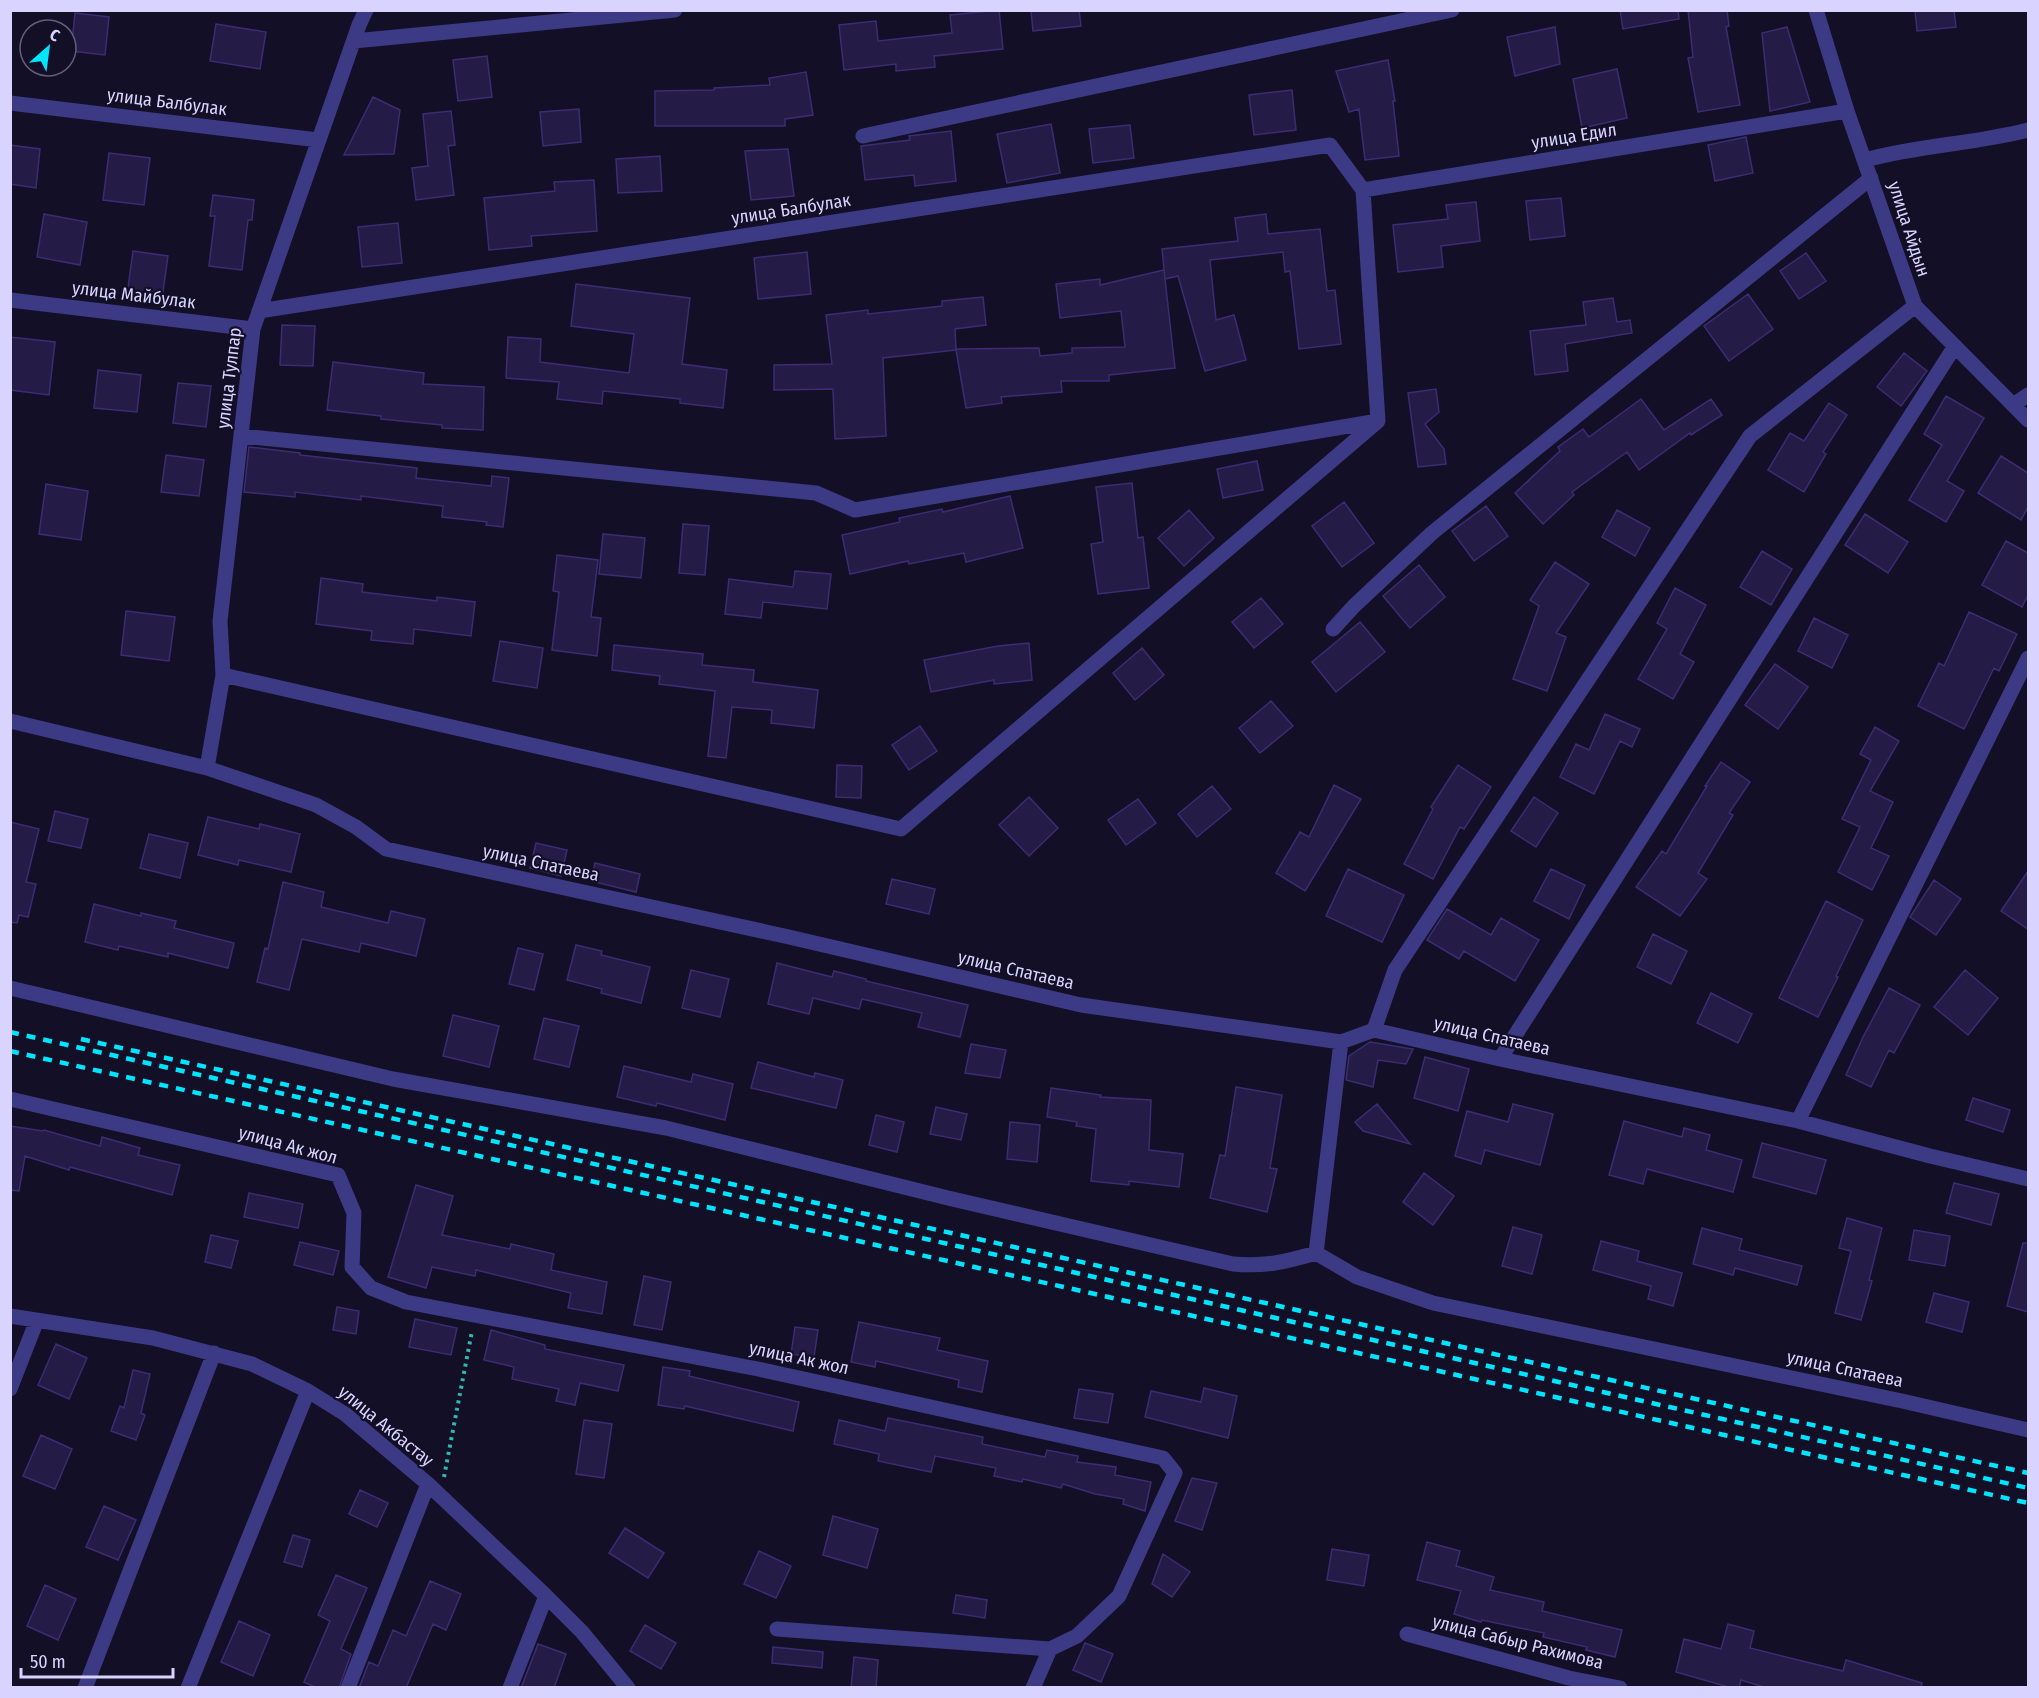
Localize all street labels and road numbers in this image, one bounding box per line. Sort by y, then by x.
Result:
street label: улица Балбулак [106,84,229,120]
street label: улица Едил [1530,118,1618,154]
street label: улица Айдын [1883,178,1935,280]
street label: улица Балбулак [730,189,853,229]
street label: улица Майбулак [71,277,198,314]
street label: улица Тулпар [212,326,246,430]
street label: улица Спатаева [481,840,601,886]
street label: улица Спатаева [956,946,1076,994]
street label: улица Спатаева [1432,1012,1552,1060]
street label: улица Ак жол [236,1121,340,1169]
street label: улица Ак жол [747,1337,851,1379]
street label: улица Спатаева [1785,1346,1905,1392]
street label: улица Акбастау [334,1381,438,1471]
street label: улица Сабыр Рахимова [1430,1610,1606,1674]

